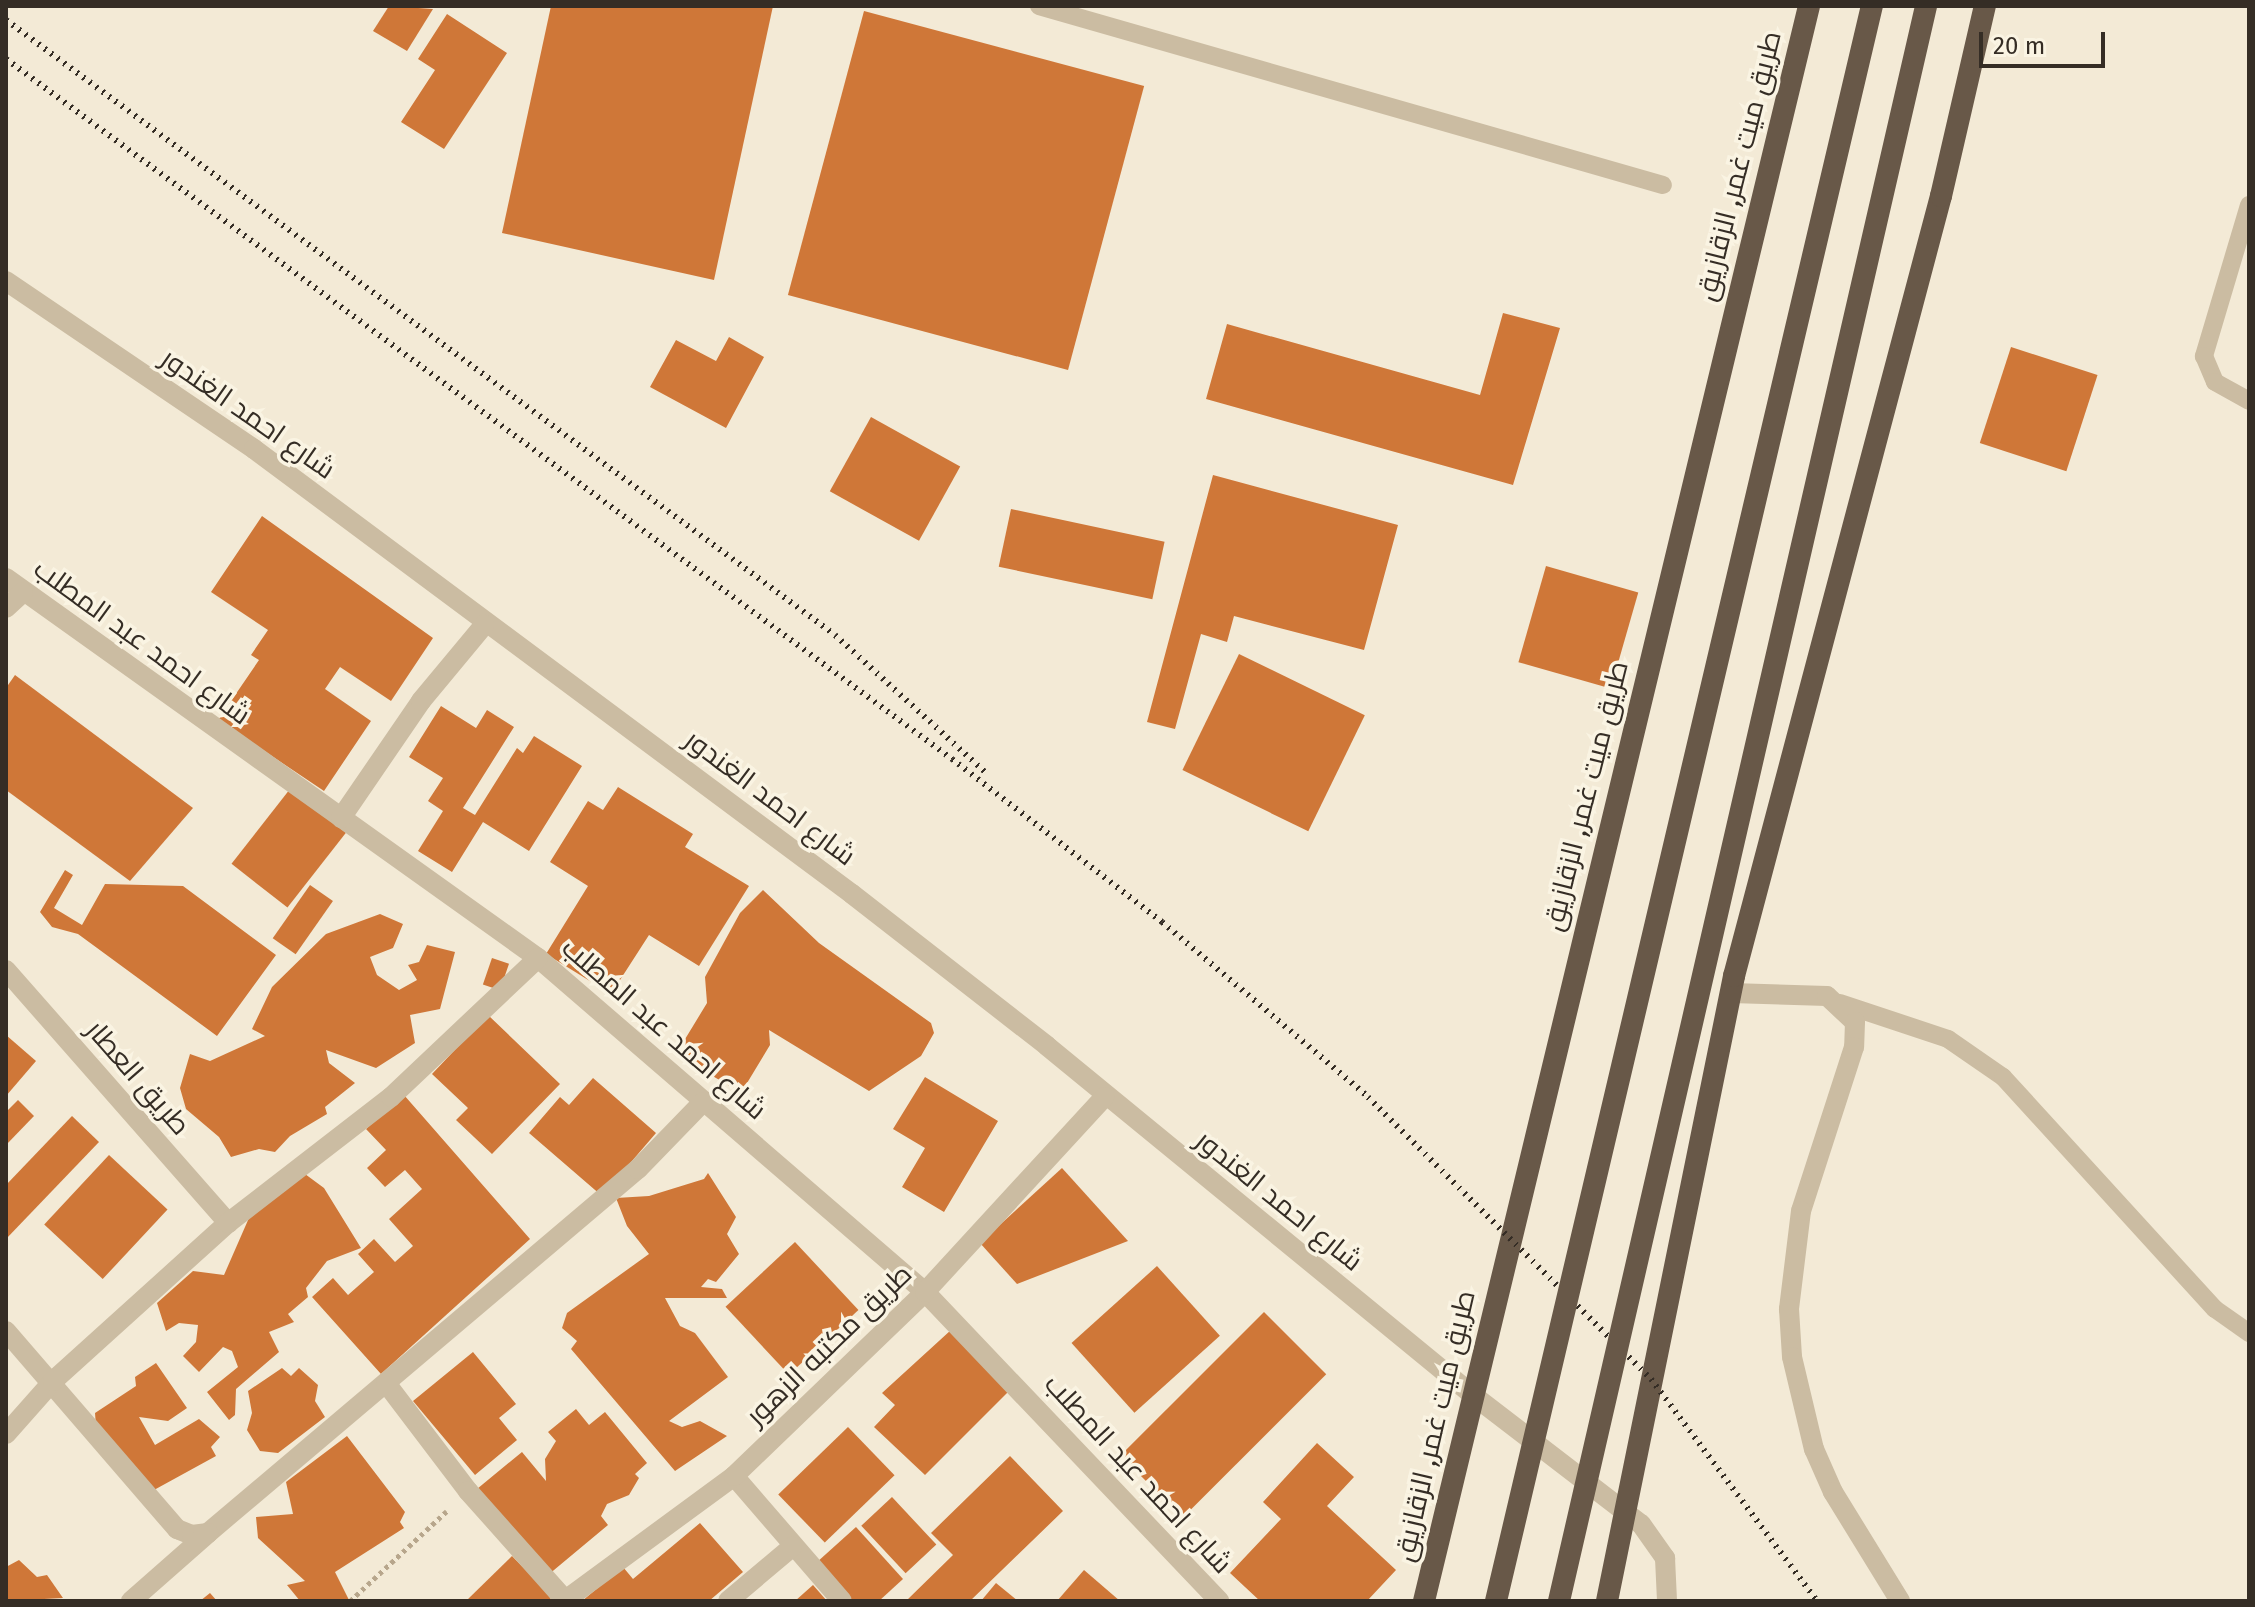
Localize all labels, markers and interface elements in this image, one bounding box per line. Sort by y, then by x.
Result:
scale bar [1983,16,2109,66]
street label: طريق ميت غمر, الزقازيق [1689,28,1789,304]
text: 20 m [1993,32,2045,60]
street label: شارع احمد الغندور [154,341,342,487]
street label: شارع احمد عبد المطلب [27,552,257,732]
street label: طريق ميت غمر, الزقازيق [1536,658,1636,934]
street label: شارع احمد الغندور [678,723,862,873]
street label: شارع احمد عبد المطلب [555,931,773,1127]
street label: طريق العطار [79,1014,197,1142]
street label: شارع احمد الغندور [1189,1123,1369,1279]
street label: طريق مكتبه الزهور [739,1257,919,1433]
street label: طريق ميت غمر, الزقازيق [1387,1287,1483,1565]
street label: شارع احمد عبد المطلب [1037,1368,1239,1580]

